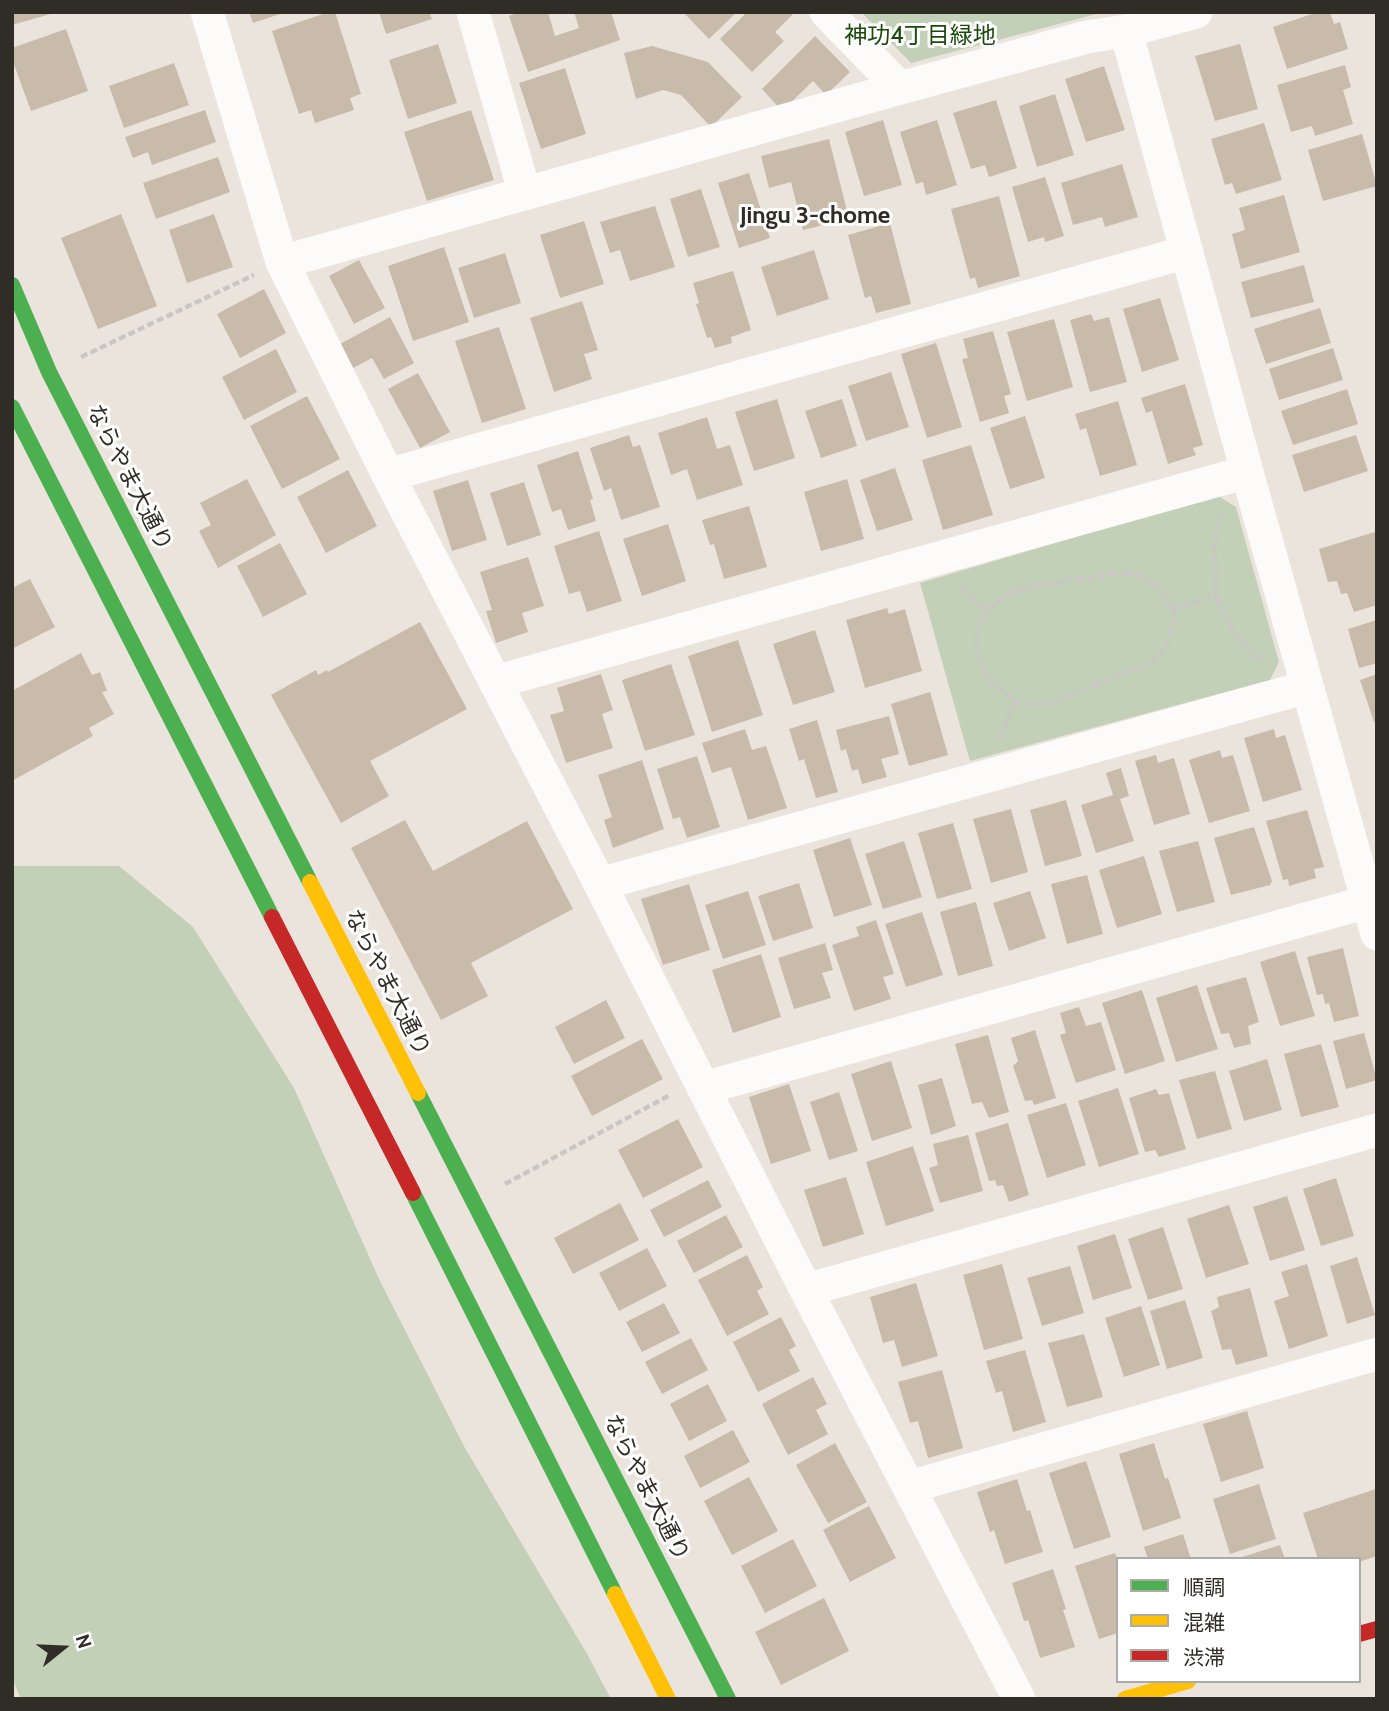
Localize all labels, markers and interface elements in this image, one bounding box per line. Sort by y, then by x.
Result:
park label: 神功4丁目緑地 [844,22,996,50]
district label: Jingu 3-chome [740,202,890,230]
street label: ならやま大通り [80,400,178,556]
street label: ならやま大通り [338,905,436,1061]
street label: ならやま大通り [597,1410,695,1566]
legend [1116,1557,1361,1683]
text: 順調 [1183,1575,1225,1600]
text: 混雑 [1183,1610,1225,1635]
north arrow [28,1613,98,1683]
text: N [70,1631,96,1651]
text: 渋滞 [1183,1645,1225,1670]

